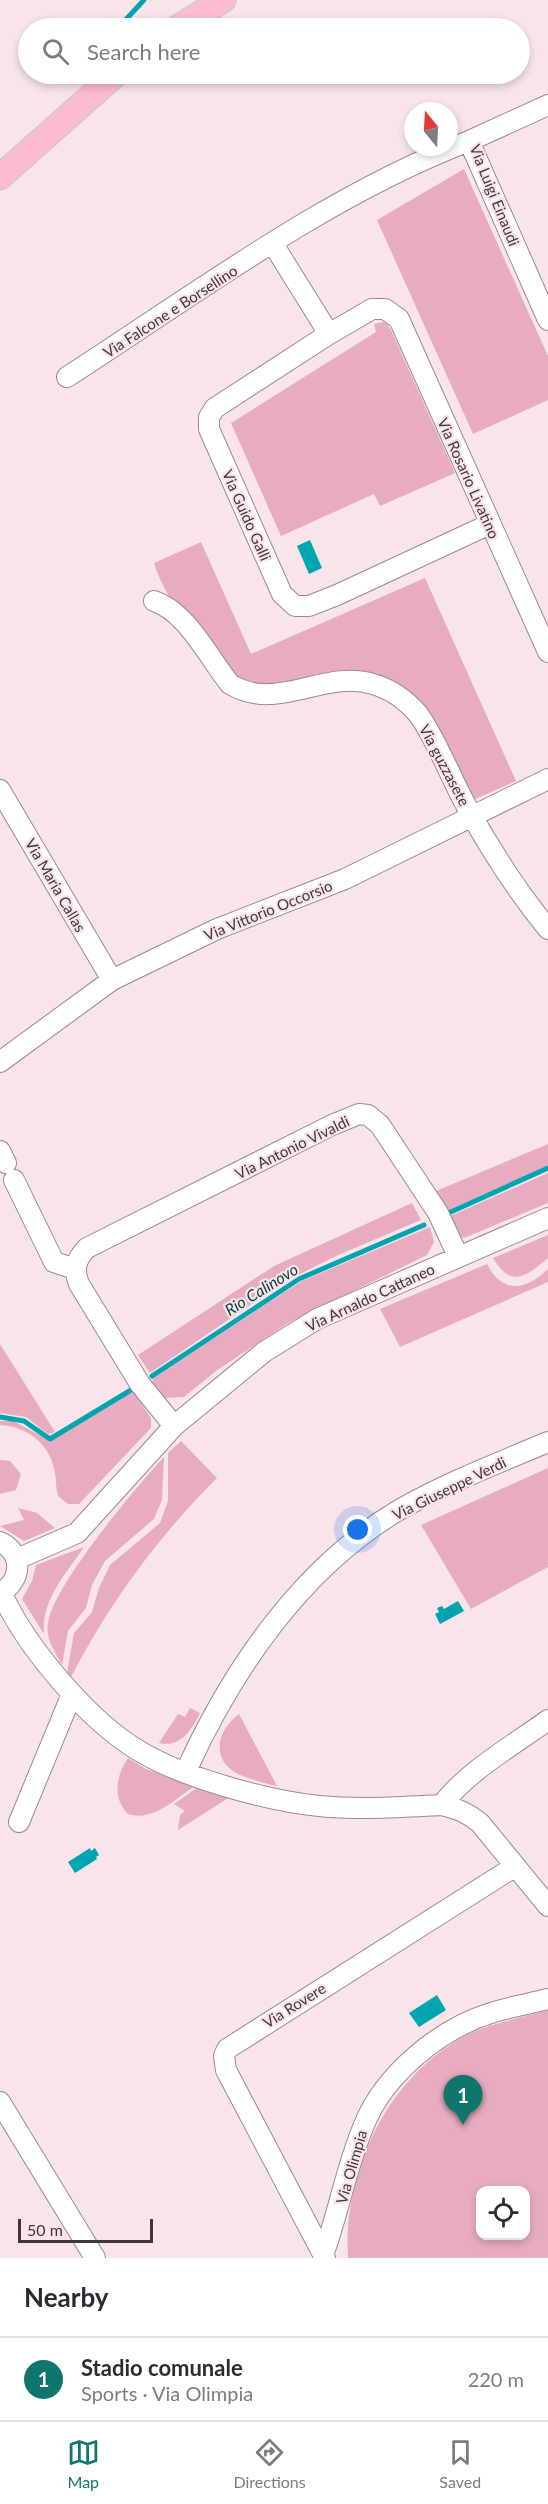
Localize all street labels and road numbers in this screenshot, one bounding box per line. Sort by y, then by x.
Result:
street label: Via Luigi Einaudi [466,142,524,248]
street label: Via Falcone e Borsellino [100,261,240,361]
street label: Via Rosario Livatino [434,415,504,541]
street label: Via Guido Galli [219,467,275,563]
street label: Via guzzasete [416,721,474,809]
street label: Via Maria Callas [22,835,90,935]
street label: Via Vittorio Occorsio [201,876,335,944]
street label: Via Antonio Vivaldi [232,1112,352,1182]
street label: Via Arnaldo Cattaneo [303,1259,437,1335]
street label: Via Giuseppe Verdi [389,1453,509,1523]
street label: Via Rovere [259,1979,329,2031]
street label: Via Olimpia [332,2128,370,2206]

